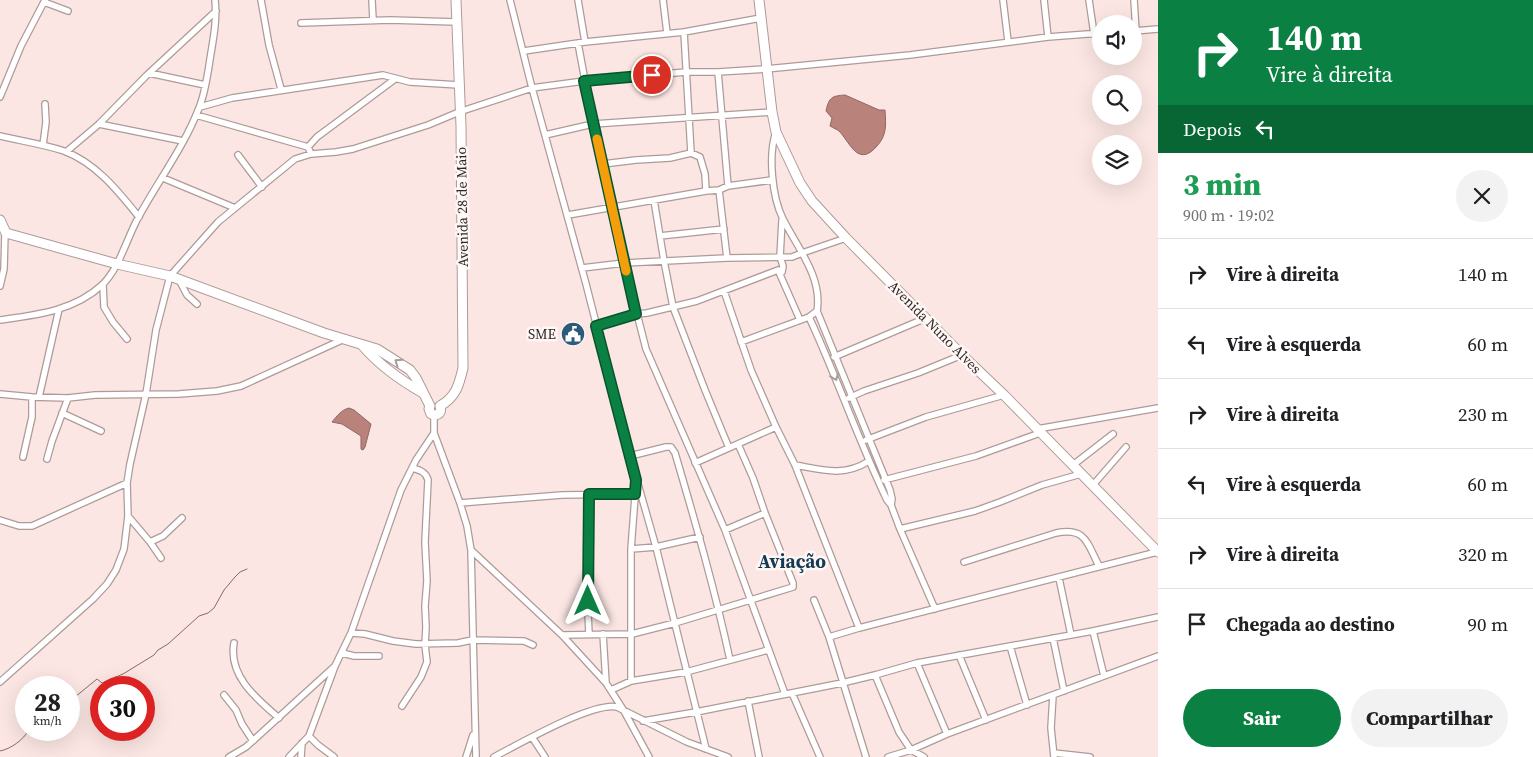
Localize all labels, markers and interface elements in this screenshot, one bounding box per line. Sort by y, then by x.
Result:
text: 140 m [1266,14,1362,62]
map controls [1092,15,1142,185]
button: sound [1092,15,1142,65]
icon: right [1183,20,1248,85]
pin [631,54,673,96]
text: Vire à direita [1266,59,1393,89]
icon: arrive [638,61,666,89]
button: search [1092,75,1142,125]
icon: left [1251,115,1279,143]
text: Depois [1183,116,1241,142]
button: layers [1092,135,1142,185]
street label: Avenida 28 de Maio [451,146,473,267]
text: 3 min [1183,164,1261,205]
button: close [1456,170,1508,222]
text: 900 m · 19:02 [1183,204,1274,226]
icon: right [1183,260,1211,288]
text: Vire à direita [1226,261,1339,287]
text: 140 m [1458,261,1508,287]
street label: Avenida Nuno Alves [884,276,986,378]
public building icon: SME [560,321,586,347]
place label: SME [528,324,556,344]
icon: left [1183,330,1211,358]
text: Vire à esquerda [1226,331,1361,357]
text: 60 m [1467,331,1508,357]
one-way arrow [395,359,404,368]
one-way arrow [829,372,840,381]
icon: right [1183,400,1211,428]
text: Vire à direita [1226,401,1339,427]
text: 230 m [1458,401,1508,427]
icon: left [1183,470,1211,498]
text: Vire à esquerda [1226,471,1361,497]
text: 60 m [1467,471,1508,497]
icon: right [1183,540,1211,568]
text: Vire à direita [1226,541,1339,567]
text: 320 m [1458,541,1508,567]
district label: Aviação [758,548,826,574]
position arrow [561,574,613,626]
icon: arrive [1183,610,1211,638]
text: Chegada ao destino [1226,611,1395,637]
text: 90 m [1467,611,1508,637]
speed limit sign: 30 [90,676,155,741]
text: 28 [34,685,61,719]
button: Sair [1183,689,1341,747]
button: Compartilhar [1351,689,1508,747]
text: km/h [33,713,62,729]

